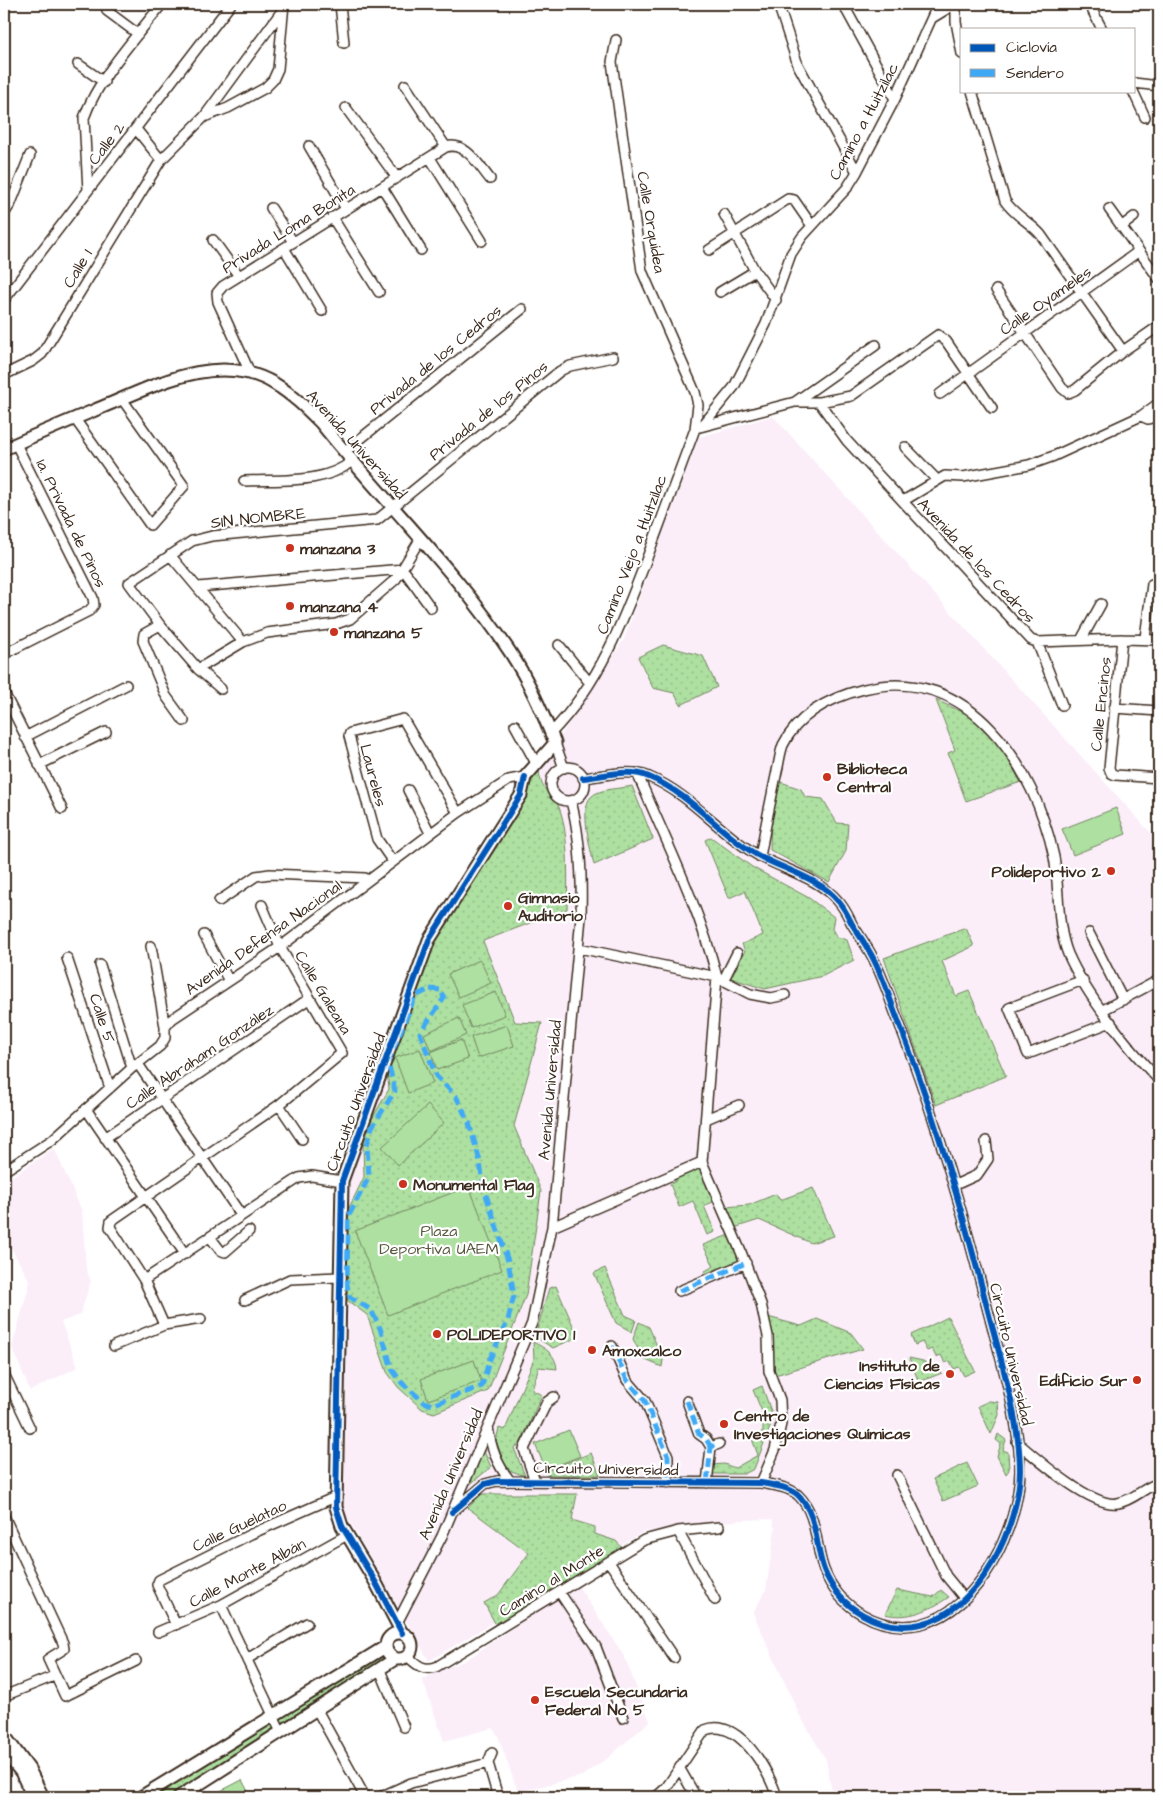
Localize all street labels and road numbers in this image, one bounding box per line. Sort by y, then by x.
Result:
street label: Camino a Huitzilac [824,59,904,184]
street label: Calle 2 [83,118,130,170]
street label: Calle Orquídea [631,170,671,275]
street label: Privada Loma Bonita [218,179,359,279]
street label: Calle 1 [58,245,98,292]
street label: Calle Oyameles [995,261,1096,341]
street label: Privada de los Cedros [365,300,506,420]
street label: Privada de los Pinos [424,356,553,466]
street label: Avenida Universidad [301,385,411,504]
street label: 1a. Privada de Pinos [30,456,112,591]
street label: Camino Viejo a Huitzilac [591,471,673,637]
street label: Avenida de los Cedros [912,493,1040,628]
street label: SIN NOMBRE [210,502,307,534]
street label: Calle Encinos [1085,656,1117,752]
street label: Laureles [354,741,392,809]
street label: Avenida Defensa Nacional [181,875,346,1000]
street label: Calle Galeana [289,946,357,1039]
street label: Calle 5 [84,991,121,1047]
street label: Calle Abraham González [121,999,278,1115]
street label: Avenida Universidad [533,1019,567,1161]
street label: Circuito Universidad [321,1030,391,1174]
street label: Circuito Universidad [984,1281,1038,1427]
street label: Avenida Universidad [413,1405,489,1543]
street label: Circuito Universidad [533,1457,679,1481]
street label: Calle Guelatao [189,1494,290,1557]
street label: Calle Monte Albán [185,1533,310,1613]
street label: Camino al Monte [495,1539,609,1622]

